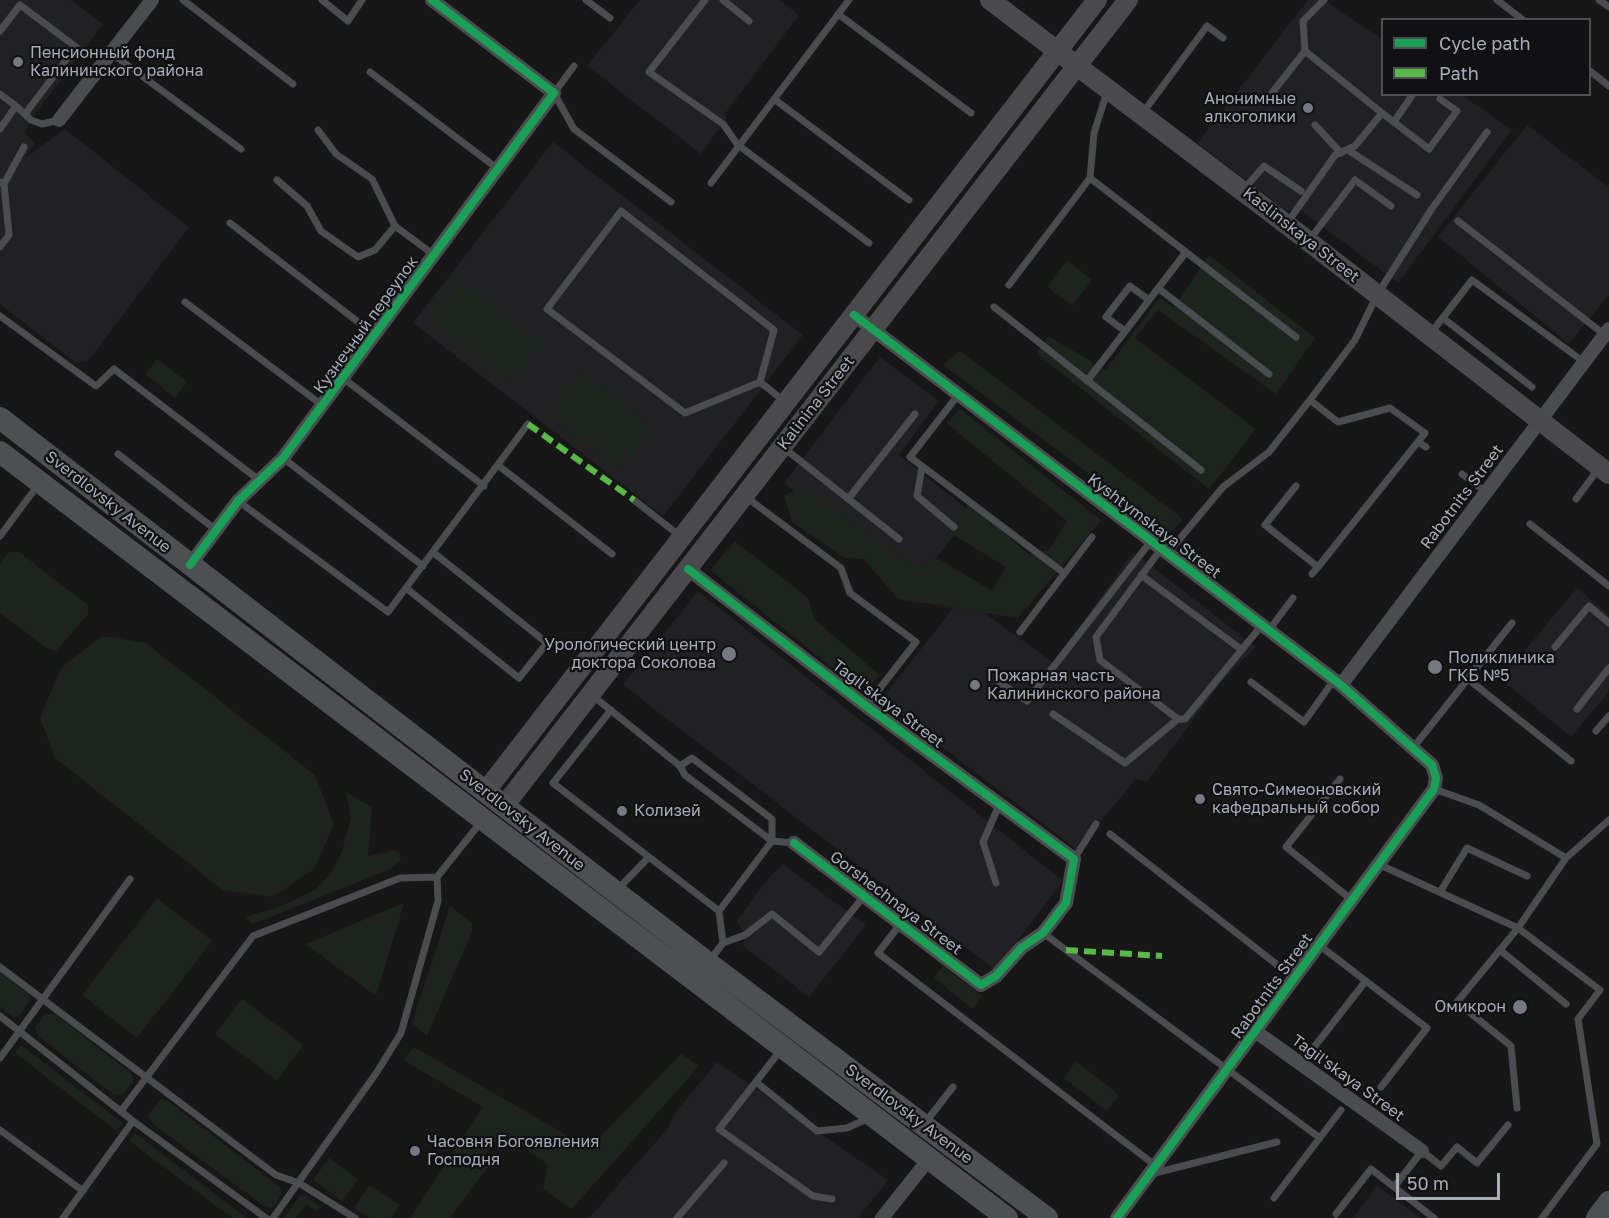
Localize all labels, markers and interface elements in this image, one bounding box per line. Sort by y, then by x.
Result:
legend [1381,18,1591,96]
text: Cycle path [1439,32,1531,54]
place label: Пенсионный фонд Калининского района [30,43,204,81]
marker: Пенсионный фонд Калининского района [11,55,25,69]
text: Path [1439,62,1479,84]
place label: Анонимные алкоголики [1204,89,1296,127]
marker: Анонимные алкоголики [1301,101,1315,115]
street label: Kaslinskaya Street [1239,184,1363,286]
street label: Кузнечный переулок [310,253,422,397]
street label: Kalinina Street [773,352,859,454]
street label: Rabotnits Street [1416,441,1508,553]
street label: Sverdlovsky Avenue [41,447,175,557]
street label: Kyshtymskaya Street [1083,469,1225,583]
place label: Урологический центр доктора Соколова [544,635,716,673]
marker: Урологический центр доктора Соколова [720,645,738,663]
place label: Поликлиника ГКБ №5 [1448,648,1555,686]
street label: Tagil'skaya Street [828,656,948,752]
marker: Поликлиника ГКБ №5 [1426,658,1444,676]
place label: Пожарная часть Калининского района [987,666,1161,704]
marker: Пожарная часть Калининского района [968,678,982,692]
street label: Sverdlovsky Avenue [455,765,589,875]
place label: Свято-Симеоновский кафедральный собор [1212,780,1381,818]
marker: Свято-Симеоновский кафедральный собор [1193,792,1207,806]
place label: Колизей [634,801,701,821]
marker: Колизей [615,804,629,818]
street label: Gorshechnaya Street [826,847,966,959]
street label: Rabotnits Street [1227,929,1317,1043]
place label: Омикрон [1434,997,1506,1017]
marker: Омикрон [1511,998,1529,1016]
street label: Tagil'skaya Street [1288,1031,1408,1125]
street label: Sverdlovsky Avenue [842,1060,976,1168]
place label: Часовня Богоявления Господня [427,1132,599,1170]
marker: Часовня Богоявления Господня [408,1144,422,1158]
scale bar [1399,1161,1502,1199]
text: 50 m [1407,1172,1449,1194]

